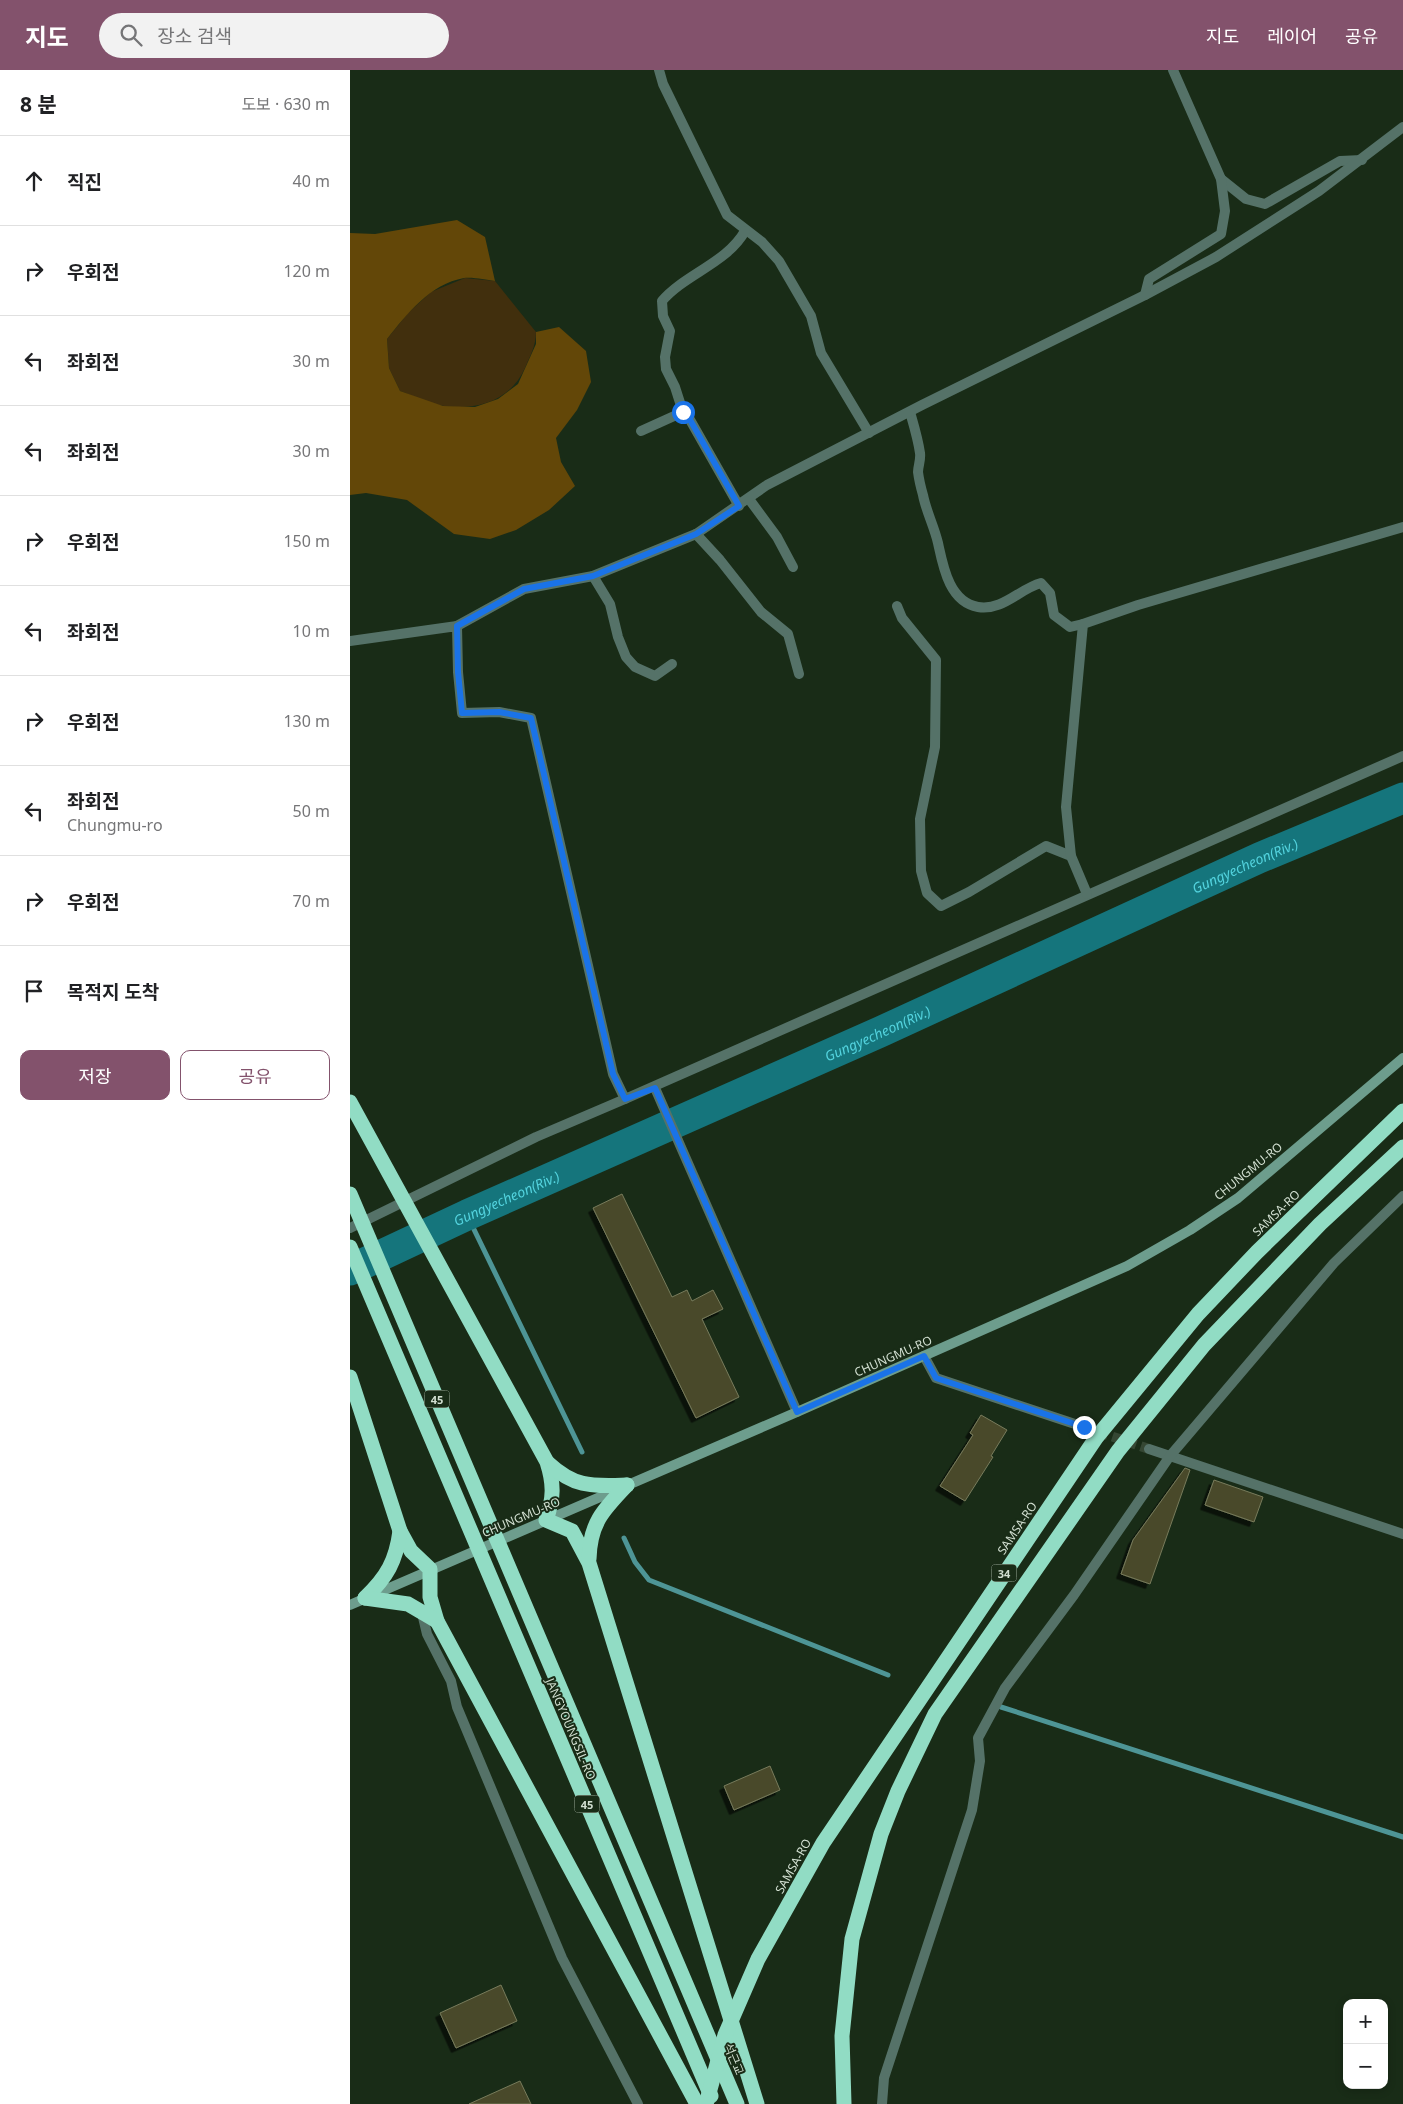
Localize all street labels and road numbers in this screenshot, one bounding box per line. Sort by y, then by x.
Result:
street label: CHUNGMU-RO [1210,1138,1286,1204]
street label: SAMSA-RO [1248,1186,1304,1240]
street label: CHUNGMU-RO [851,1331,935,1381]
road number: 45 [424,1390,450,1408]
street label: CHUNGMU-RO [479,1493,563,1541]
street label: SAMSA-RO [993,1498,1041,1558]
road number: 34 [992,1565,1016,1582]
street label: JANGYOUNGSIL-RO [541,1675,600,1782]
road number: 45 [574,1796,600,1812]
street label: SAMSA-RO [771,1836,815,1896]
street label: 석근교 [720,2040,748,2078]

